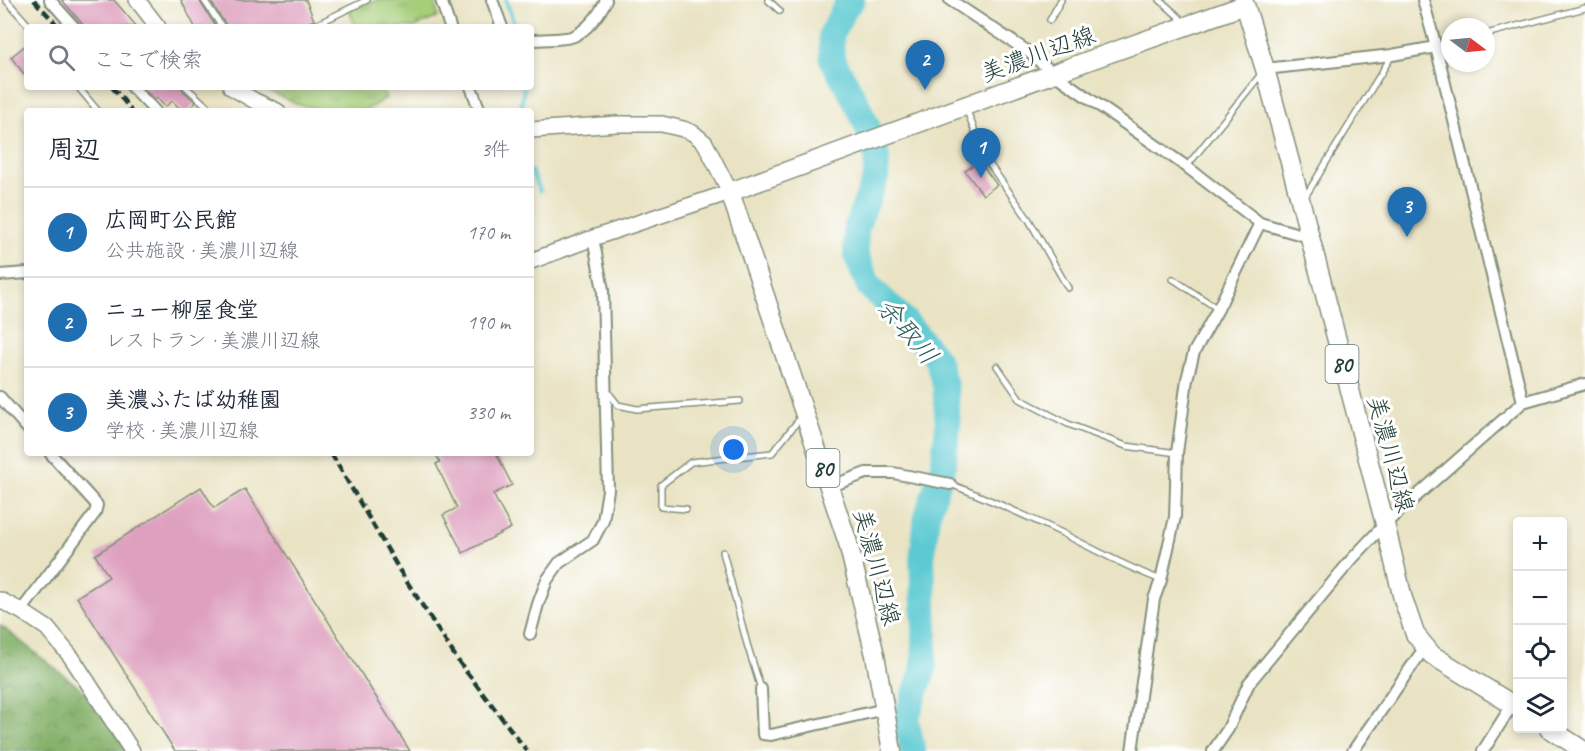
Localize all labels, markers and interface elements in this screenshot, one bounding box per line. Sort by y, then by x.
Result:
north arrow [1441,18,1495,72]
street label: 美濃川辺線 [976,19,1100,89]
search box [24,24,534,90]
pin: 2 [906,40,944,90]
icon: search [45,41,78,74]
text: ここで検索 [93,46,203,74]
pin: 1 [962,128,1000,178]
text: 周辺 [48,133,100,166]
text: 3件 [481,137,510,162]
pin: 3 [1388,188,1426,237]
text: 広岡町公民館 [105,206,237,234]
text: 1 [63,220,72,245]
text: 170 m [467,220,510,245]
text: 公共施設 · 美濃川辺線 [105,238,298,263]
water label: 余取川 [870,291,945,372]
text: ニュー柳屋食堂 [105,296,259,324]
text: 2 [63,310,72,335]
text: 190 m [467,310,510,335]
text: レストラン · 美濃川辺線 [105,328,320,353]
road number: 80 [1326,345,1358,383]
text: 美濃ふたば幼稚園 [105,386,281,414]
street label: 美濃川辺線 [1361,392,1421,516]
text: 3 [63,400,72,425]
text: 330 m [467,400,510,425]
text: 学校 · 美濃川辺線 [105,418,258,443]
your location [719,435,748,464]
road number: 80 [806,449,840,487]
street label: 美濃川辺線 [847,505,907,629]
map controls [1513,517,1567,733]
button: + [1513,517,1567,571]
button: − [1513,571,1567,625]
button: locate [1513,625,1567,679]
button: layers [1513,679,1567,733]

